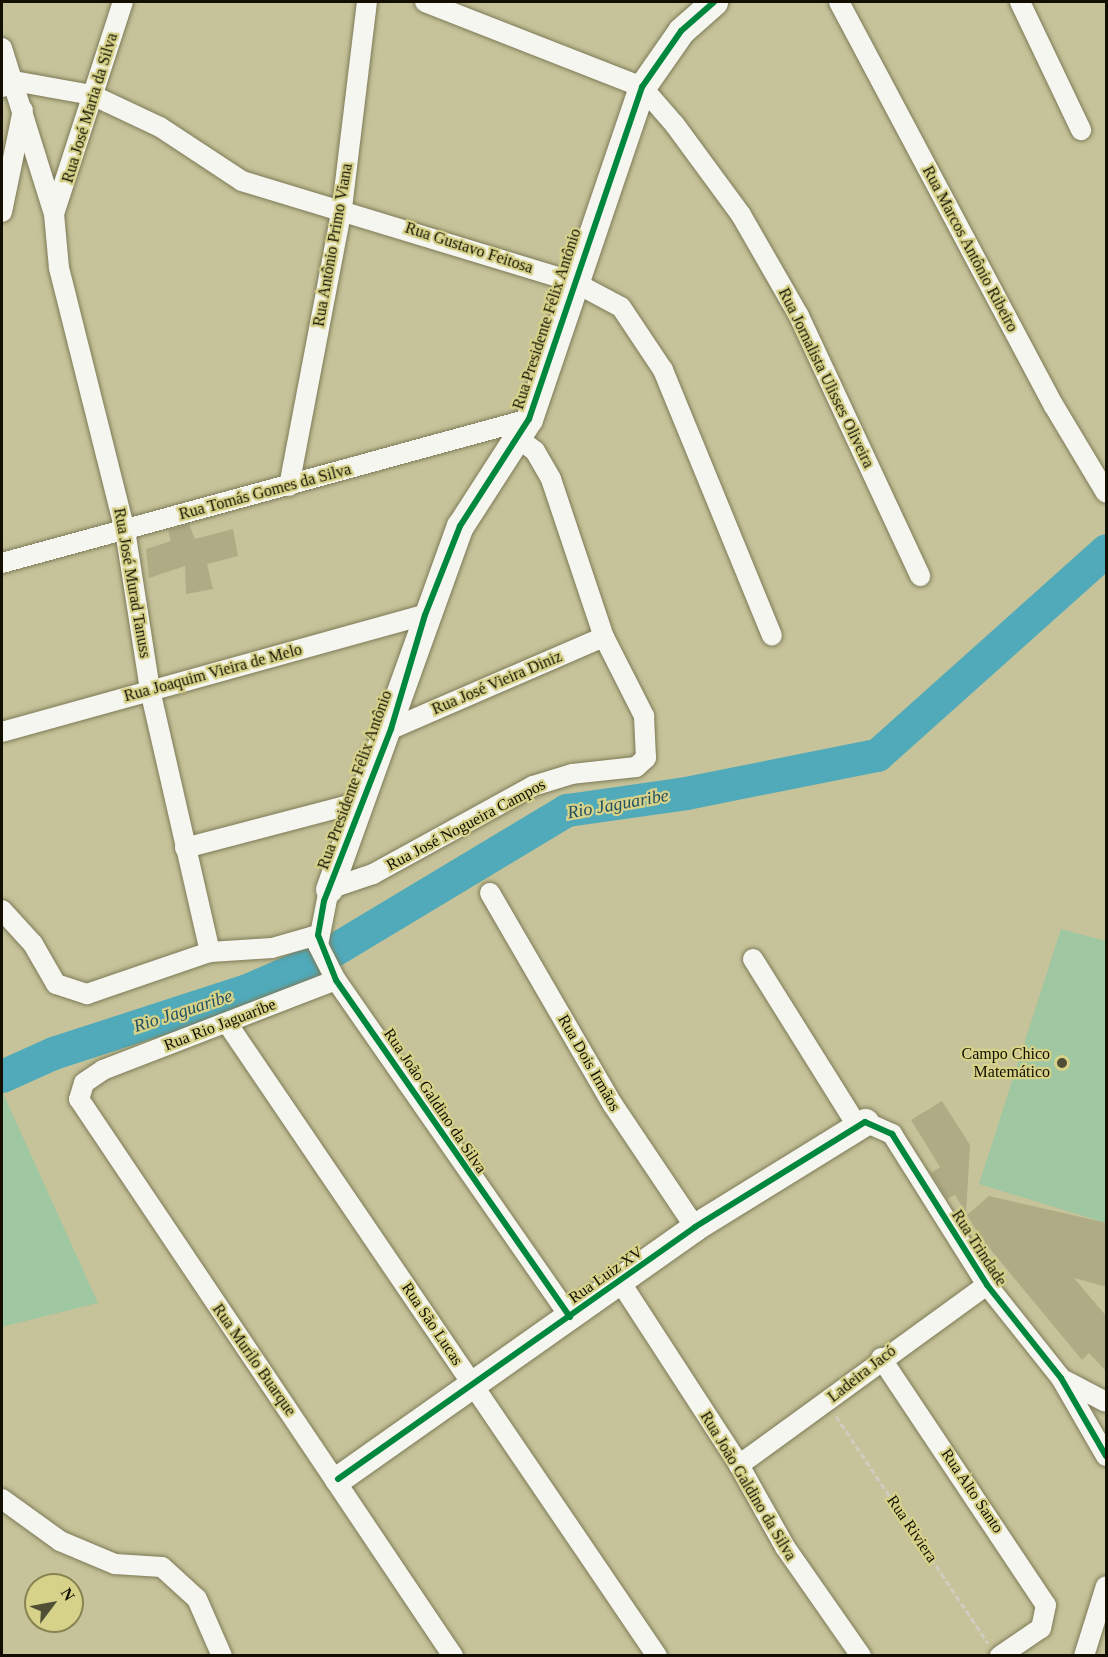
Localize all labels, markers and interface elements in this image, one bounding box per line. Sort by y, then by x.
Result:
street label: Rua José Maria da Silva [58,31,122,185]
street label: Rua Antônio Primo Viana [309,161,357,329]
street label: Rua Marcos Antônio Ribeiro [918,162,1022,336]
street label: Rua Gustavo Feitosa [403,218,535,278]
street label: Rua Presidente Félix Antônio [509,226,585,412]
street label: Rua Jornalista Ulisses Oliveira [774,285,878,471]
street label: Rua Tomás Gomes da Silva [177,460,353,524]
street label: Rua José Murad Tanuss [109,506,155,660]
street label: Rua Joaquim Vieira de Melo [122,640,304,706]
street label: Rua José Vieira Diniz [429,647,565,719]
street label: Rua Presidente Félix Antônio [314,688,396,872]
street label: Rua José Nogueira Campos [383,775,549,875]
water label: Rio Jaguaribe [566,784,670,824]
water label: Rio Jaguaribe [131,985,235,1037]
street label: Rua Rio Jaguaribe [161,995,279,1055]
street label: Rua Dois Irmãos [554,1011,624,1115]
street label: Rua João Galdino da Silva [379,1025,491,1177]
place label: Campo Chico Matemático [962,1044,1050,1082]
marker: Campo Chico Matemático [1055,1056,1069,1070]
street label: Rua Trindade [947,1206,1011,1290]
street label: Rua Luiz XV [565,1242,647,1308]
street label: Rua São Lucas [397,1279,467,1369]
street label: Rua Murilo Buarque [208,1300,300,1420]
street label: Ladeira Jacó [824,1341,900,1407]
street label: Rua João Galdino da Silva [696,1408,800,1564]
street label: Rua Alto Santo [936,1445,1008,1537]
street label: Rua Riviera [883,1492,941,1566]
north arrow [24,1573,84,1633]
text: N [58,1585,78,1604]

